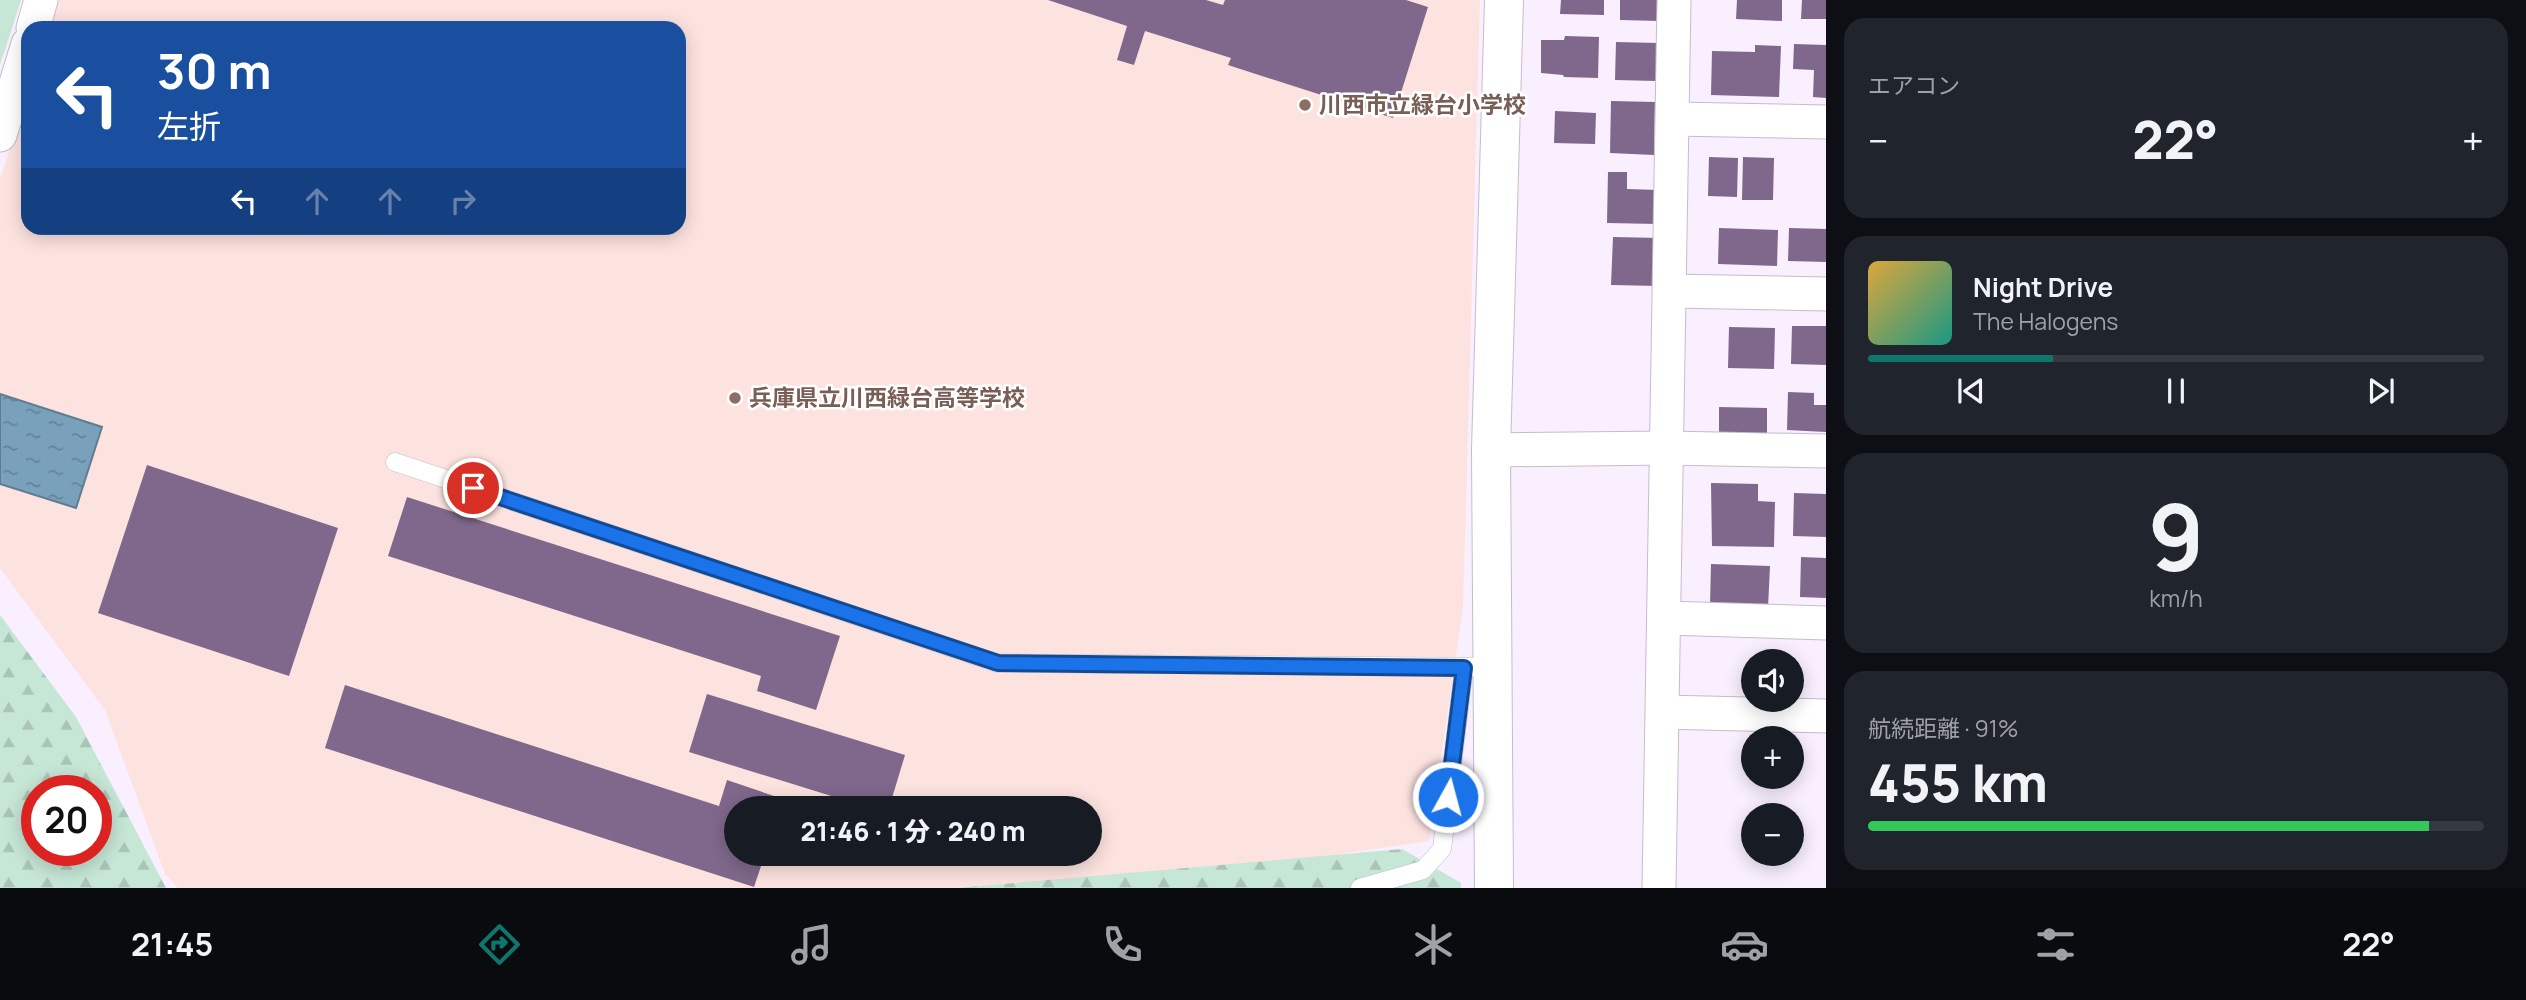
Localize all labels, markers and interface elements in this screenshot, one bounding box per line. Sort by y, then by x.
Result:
text: 30 m [157,37,272,104]
icon: left [42,49,133,140]
text: エアコン [1868,69,1960,101]
place label: 川西市立緑台小学校 [1319,88,1526,120]
marker: 川西市立緑台小学校 [1297,97,1313,113]
text: 左折 [157,104,221,148]
text: 22° [2132,104,2218,175]
text: − [1868,114,1889,166]
text: + [2462,114,2484,166]
icon: left [225,182,263,220]
icon: ahead [298,182,336,220]
icon: ahead [371,182,409,220]
icon: right [444,182,482,220]
text: Night Drive [1973,269,2113,305]
text: The Halogens [1973,305,2118,337]
icon: previous [1952,372,1990,410]
icon: pause [2157,372,2195,410]
icon: next [2362,372,2400,410]
place label: 兵庫県立川西緑台高等学校 [749,381,1025,413]
marker: 兵庫県立川西緑台高等学校 [727,390,743,406]
pin [443,458,503,518]
icon: arrive [454,469,492,507]
text: 9 [2148,474,2204,598]
text: km/h [2149,582,2203,614]
map controls [1741,649,1804,866]
button: sound [1741,649,1804,712]
text: 航続距離 · 91% [1868,712,2018,744]
button: + [1741,726,1804,789]
text: 455 km [1868,747,2048,818]
position arrow [1411,760,1485,834]
speed limit sign: 20 [21,775,112,866]
button: − [1741,803,1804,866]
text: 21:46 · 1 分 · 240 m [800,813,1026,849]
icon: directions [475,920,524,969]
icon: music [787,920,836,969]
icon: phone [1098,920,1147,969]
icon: climate [1409,920,1458,969]
icon: car [1720,920,1769,969]
icon: filters [2031,920,2080,969]
text: 21:45 [131,922,213,966]
text: 22° [2342,922,2395,966]

